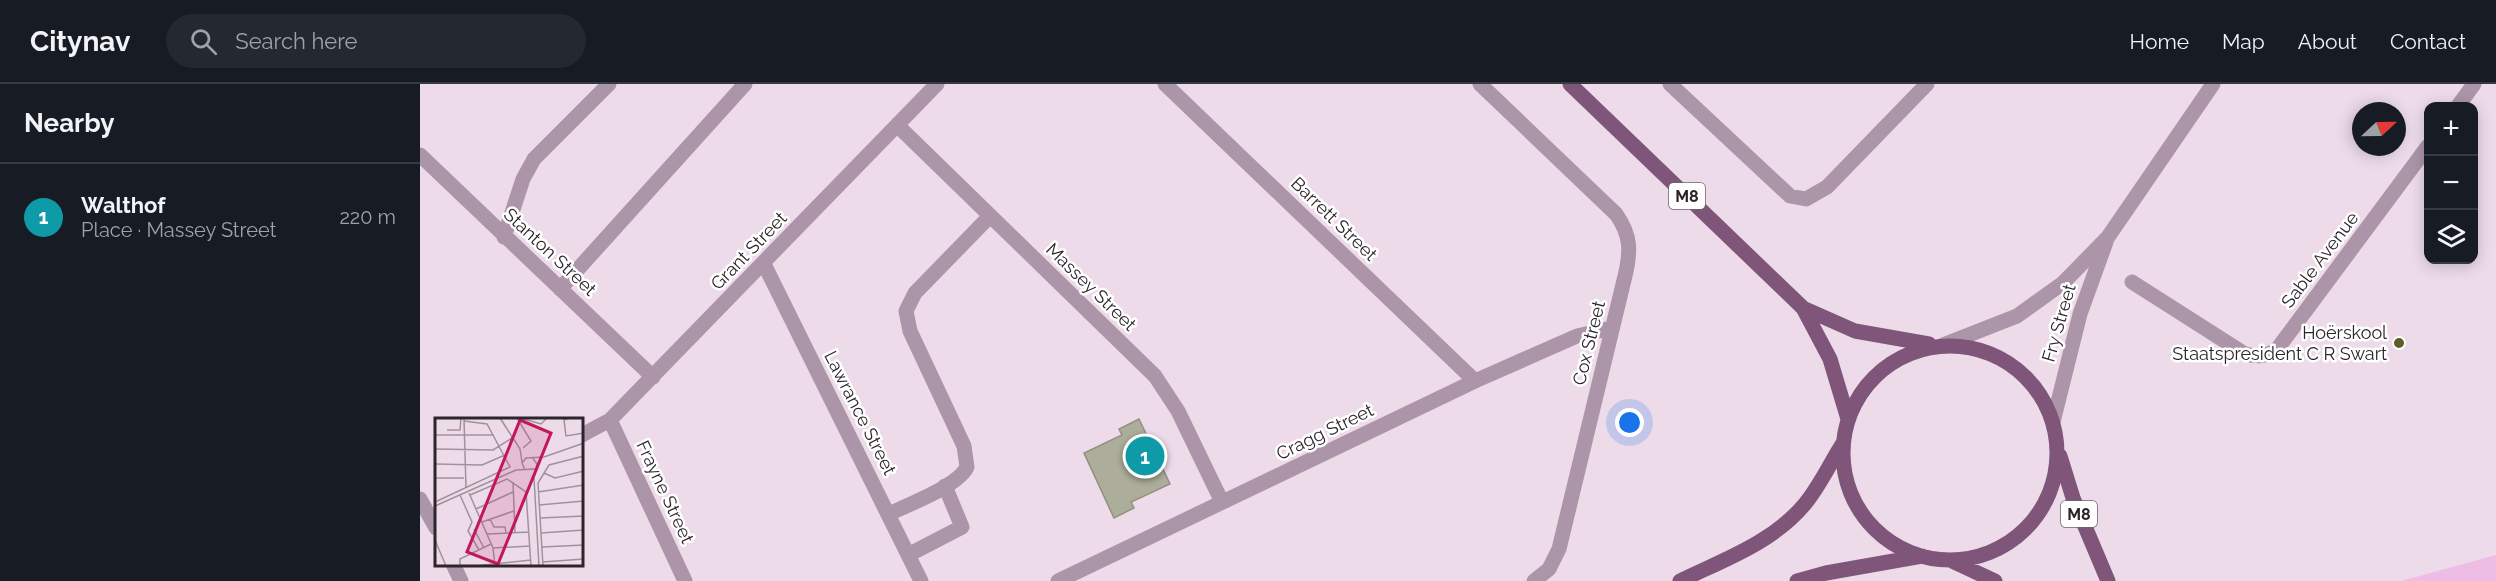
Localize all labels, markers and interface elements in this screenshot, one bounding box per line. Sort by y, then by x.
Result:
search box [166,14,586,68]
text: Citynav [30,25,130,58]
icon: search [187,25,220,58]
text: Search here [235,28,357,54]
text: Home [2130,29,2189,54]
text: Map [2222,29,2265,54]
text: About [2298,29,2357,54]
text: Contact [2390,29,2466,54]
north arrow [2352,102,2406,156]
map controls [2424,102,2478,264]
button: + [2424,102,2478,156]
text: Nearby [24,108,114,138]
button: − [2424,156,2478,210]
street label: Barrett Street [1287,172,1382,265]
road number: M8 [1669,183,1705,209]
text: Walthof [81,192,165,218]
street label: Stanton Street [500,204,601,300]
text: 1 [39,205,48,229]
text: 220 m [339,205,396,229]
street label: Grant Street [706,207,791,294]
street label: Sable Avenue [2277,207,2363,312]
button: layers [2424,210,2478,264]
text: Place · Massey Street [81,218,276,242]
street label: Massey Street [1042,238,1141,335]
street label: Fry Street [2037,282,2080,364]
street label: Cox Street [1568,299,1609,387]
place label: Hoërskool Staatspresident C R Swart [2172,322,2387,364]
marker: Hoërskool Staatspresident C R Swart [2392,336,2406,350]
street label: Lawrance Street [820,347,901,478]
street label: Cragg Street [1273,399,1377,464]
your location [1615,408,1644,437]
inset map [435,418,584,566]
pin: 1 [1126,434,1164,478]
street label: Frayne Street [632,437,698,547]
road number: M8 [2061,501,2097,527]

